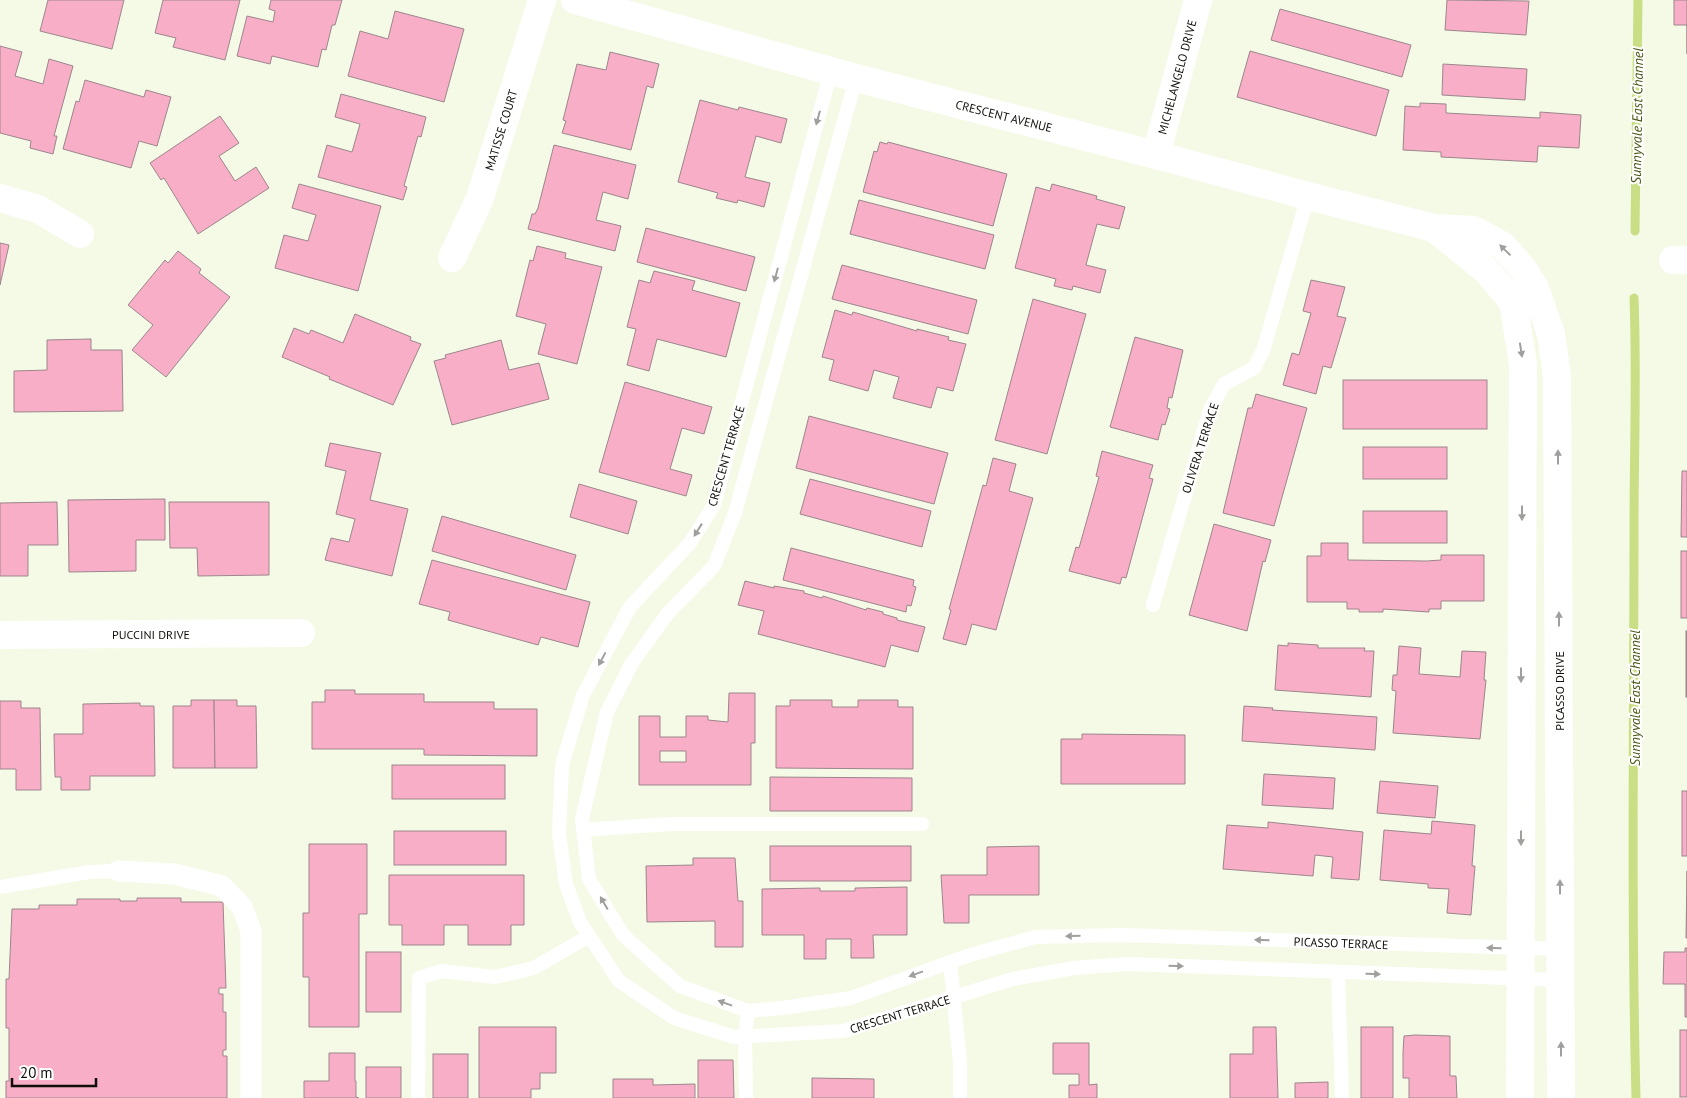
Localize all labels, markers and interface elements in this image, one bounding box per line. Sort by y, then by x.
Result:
street label: MICHELANGELO DRIVE [1154,18,1200,136]
water label: Sunnyvale East Channel [1627,48,1647,184]
street label: MATISSE COURT [482,87,521,172]
street label: CRESCENT AVENUE [954,97,1054,135]
one-way arrow [814,110,822,126]
one-way arrow [1499,244,1511,256]
one-way arrow [771,268,779,283]
one-way arrow [1517,343,1525,359]
street label: OLIVERA TERRACE [1178,401,1222,495]
street label: CRESCENT TERRACE [704,404,748,508]
one-way arrow [1554,449,1562,465]
one-way arrow [1518,505,1526,521]
one-way arrow [694,523,703,536]
one-way arrow [1555,611,1563,627]
street label: PUCCINI DRIVE [112,627,190,642]
water label: Sunnyvale East Channel [1626,630,1644,766]
street label: PICASSO DRIVE [1552,651,1567,731]
one-way arrow [598,652,606,666]
one-way arrow [1517,667,1525,683]
one-way arrow [1517,830,1525,846]
one-way arrow [1556,879,1564,895]
one-way arrow [599,897,608,910]
one-way arrow [1065,932,1081,940]
street label: PICASSO TERRACE [1293,934,1389,952]
one-way arrow [1254,936,1270,944]
one-way arrow [1486,943,1502,951]
one-way arrow [1168,963,1184,971]
one-way arrow [908,970,923,978]
one-way arrow [1365,971,1381,979]
street label: CRESCENT TERRACE [848,992,952,1036]
one-way arrow [718,999,733,1006]
one-way arrow [1557,1041,1565,1057]
scale bar [12,1056,96,1088]
text: 20 m [20,1063,53,1082]

